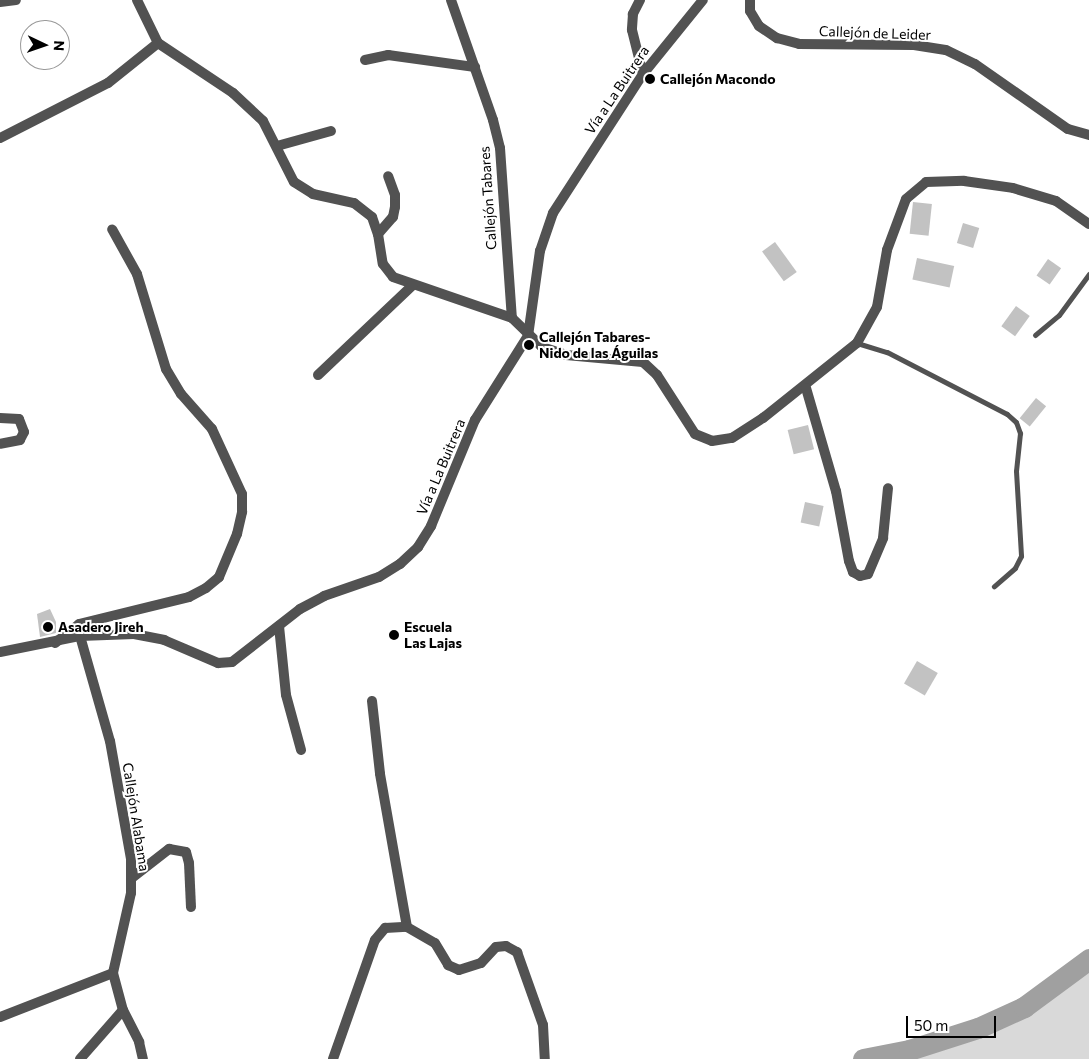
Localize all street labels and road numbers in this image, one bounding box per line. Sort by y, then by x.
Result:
street label: Callejón de Leider [819,23,931,43]
street label: Vía a La Buitrera [581,43,653,137]
street label: Callejón Tabares [476,146,500,250]
street label: Vía a La Buitrera [413,416,469,518]
street label: Callejón Alabama [119,761,153,873]

